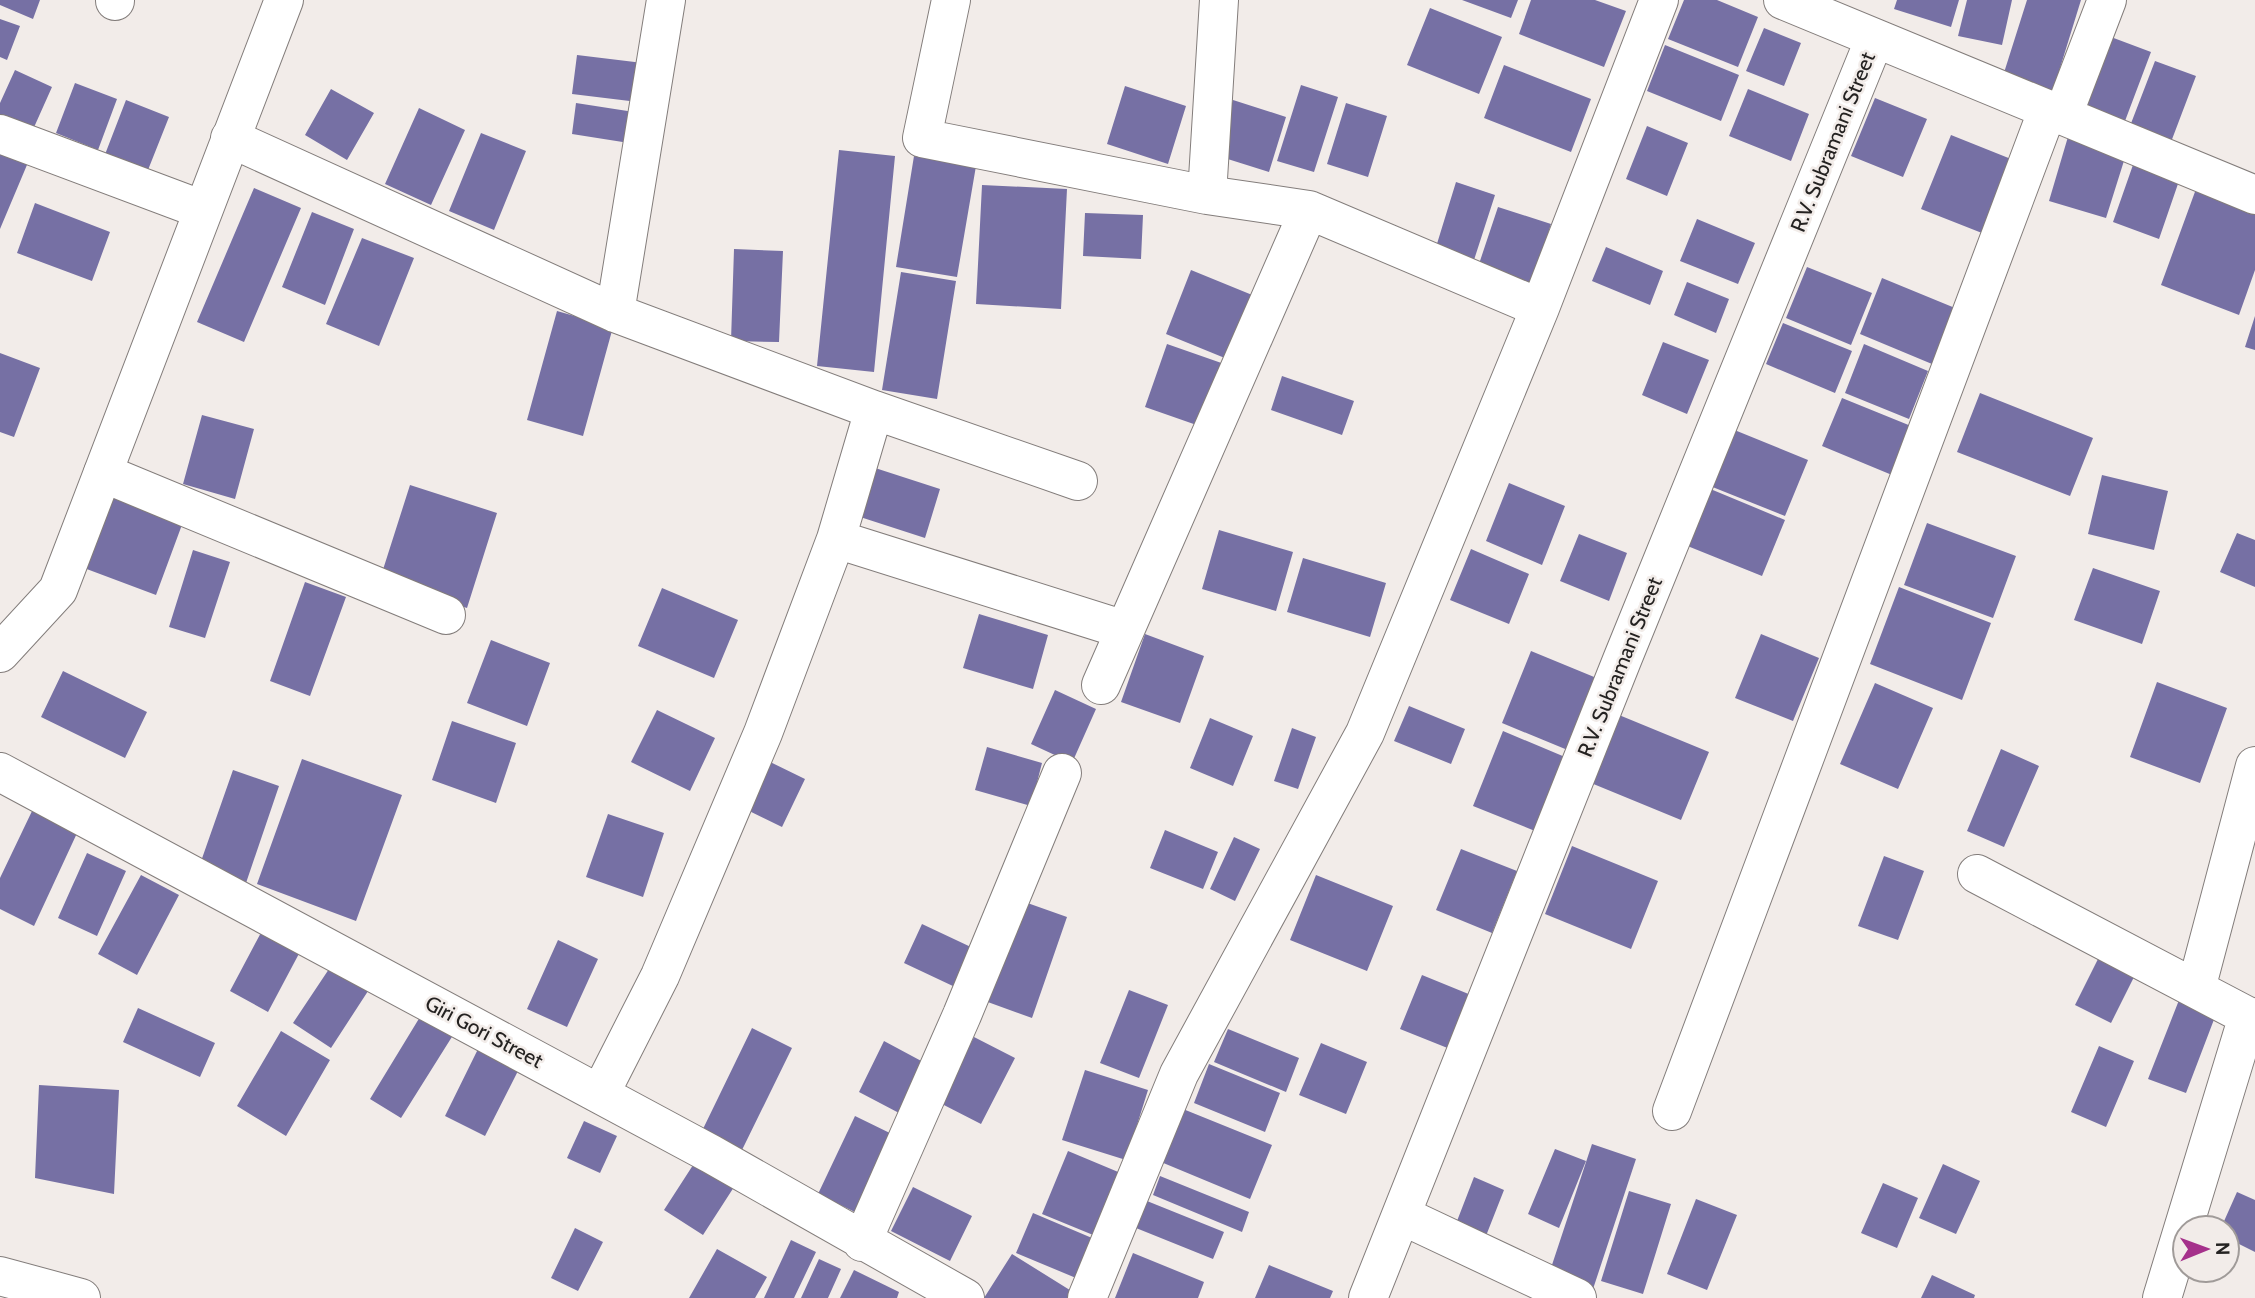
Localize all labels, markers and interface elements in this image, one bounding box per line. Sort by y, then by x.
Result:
street label: R.V. Subramani Street [1785,48,1880,235]
street label: R.V. Subramani Street [1572,573,1667,760]
street label: Giri Gori Street [421,990,547,1073]
north arrow [2171,1214,2241,1284]
text: N [2211,1242,2234,1256]

